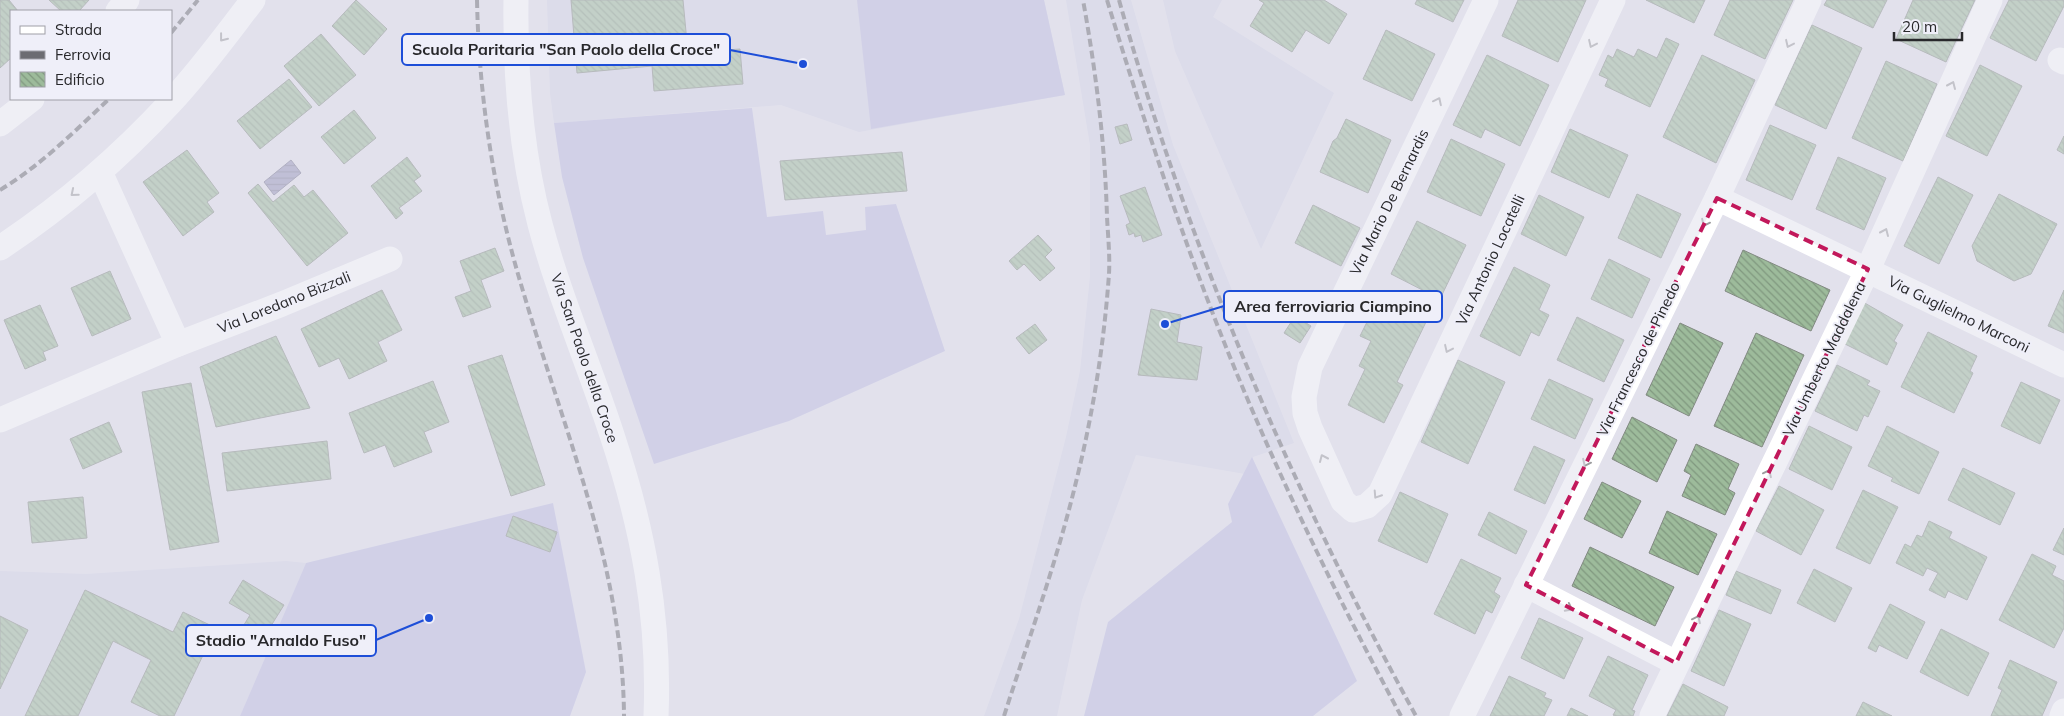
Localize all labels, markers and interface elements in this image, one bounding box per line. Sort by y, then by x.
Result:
legend [10,10,172,100]
scale bar [1894,10,1962,42]
text: 20 m [1902,17,1937,36]
text: Strada [55,20,102,39]
one-way arrow [220,33,229,42]
callout: Scuola Paritaria "San Paolo della Croce" [402,34,730,65]
text: Scuola Paritaria "San Paolo della Croce" [412,39,720,59]
one-way arrow [1588,39,1598,48]
one-way arrow [1784,39,1795,48]
text: Ferrovia [55,45,111,64]
text: Edificio [55,70,105,89]
one-way arrow [1946,81,1956,90]
one-way arrow [1431,97,1442,106]
street label: Via Mario De Bernardis [1345,126,1433,278]
one-way arrow [71,188,80,197]
street label: Via Antonio Locatelli [1451,191,1529,329]
one-way arrow [1701,218,1711,227]
one-way arrow [1878,228,1889,237]
street label: Via Loredano Bizzali [215,267,353,337]
street label: Via San Paolo della Croce [547,271,623,445]
street label: Via Guglielmo Marconi [1885,271,2033,357]
street label: Via Francesco de Pinedo [1592,278,1684,440]
street label: Via Umberto Maddalena [1778,278,1870,440]
callout: Area ferroviaria Ciampino [1224,291,1442,322]
text: Area ferroviaria Ciampino [1234,296,1432,316]
one-way arrow [1444,344,1454,353]
one-way arrow [1319,454,1330,463]
one-way arrow [1582,458,1592,467]
one-way arrow [1762,469,1772,478]
one-way arrow [1374,490,1384,499]
one-way arrow [1564,602,1573,612]
one-way arrow [1691,615,1701,624]
callout: Stadio "Arnaldo Fuso" [186,625,376,656]
text: Stadio "Arnaldo Fuso" [196,630,366,650]

